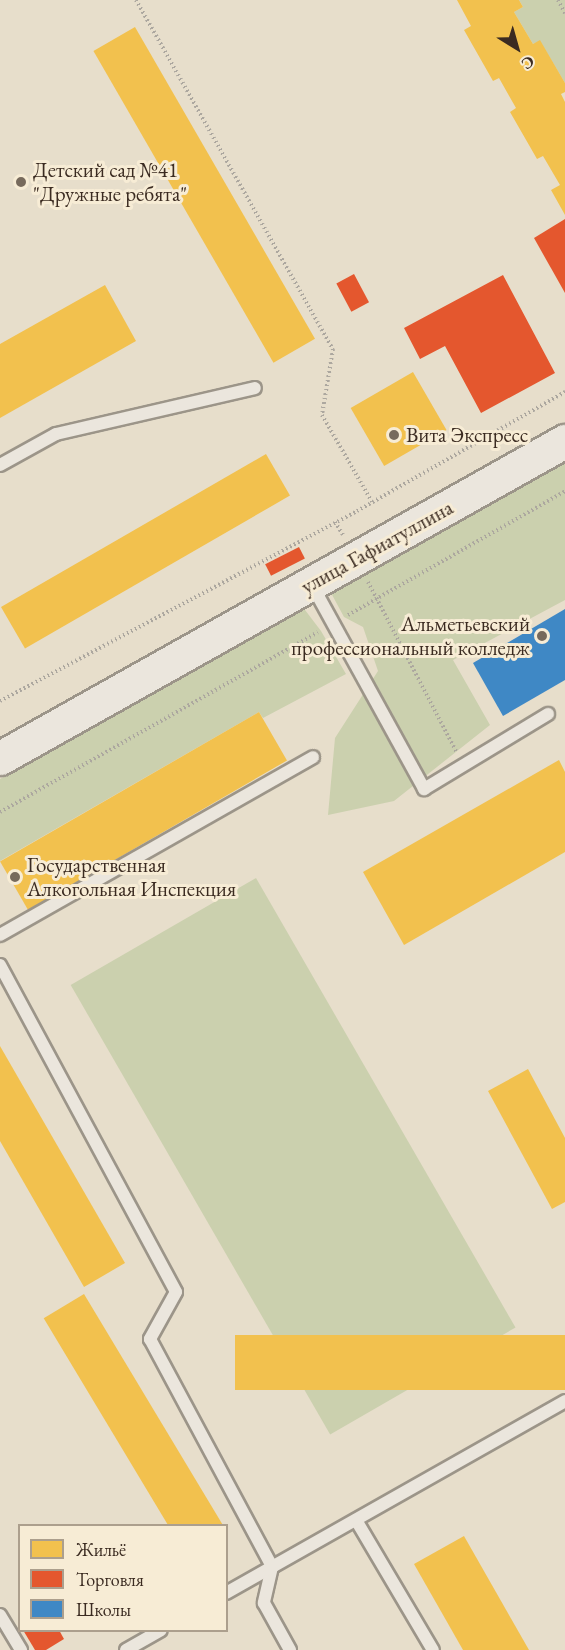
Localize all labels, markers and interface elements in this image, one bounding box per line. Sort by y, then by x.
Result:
north arrow [487,18,547,78]
text: С [517,51,539,75]
place label: Детский сад №41 "Дружные ребята" [33,157,187,207]
marker: Детский сад №41 "Дружные ребята" [14,175,28,189]
place label: Вита Экспресс [406,422,528,448]
marker: Вита Экспресс [387,428,401,442]
street label: улица Гафиатуллина [297,495,457,599]
place label: Альметьевский профессиональный колледж [291,611,530,661]
marker: Альметьевский профессиональный колледж [535,629,549,643]
place label: Государственная Алкогольная Инспекция [27,852,236,902]
marker: Государственная Алкогольная Инспекция [8,870,22,884]
legend [18,1524,228,1632]
text: Жильё [76,1538,126,1561]
text: Торговля [76,1568,144,1591]
text: Школы [76,1598,131,1621]

